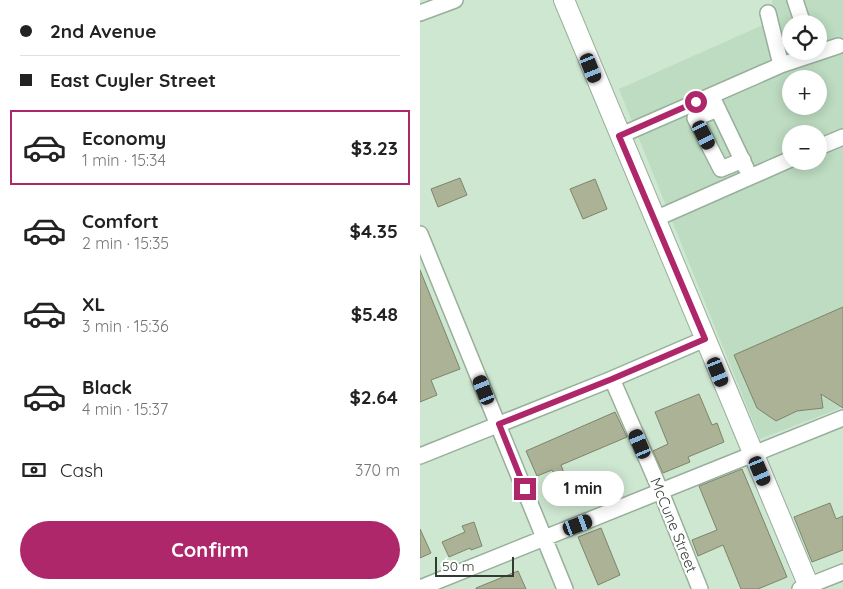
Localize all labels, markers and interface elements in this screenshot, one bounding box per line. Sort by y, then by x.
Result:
map controls [782,15,827,170]
button: locate [782,15,827,60]
text: 2nd Avenue [50,19,156,43]
car [578,51,603,85]
text: East Cuyler Street [50,68,216,92]
button: + [782,70,827,115]
route start [685,91,707,113]
car [690,118,717,152]
icon: car [22,125,67,170]
button: − [782,125,827,170]
text: Economy [82,126,166,150]
text: $3.23 [351,136,398,160]
text: 1 min · 15:34 [82,150,166,170]
icon: car [22,208,67,253]
text: Comfort [82,209,159,233]
text: $4.35 [350,219,398,243]
text: 2 min · 15:35 [82,233,169,253]
icon: car [22,291,67,336]
text: XL [82,292,105,316]
text: $5.48 [351,302,398,326]
text: 3 min · 15:36 [82,316,169,336]
car [705,355,730,389]
car [471,373,496,407]
icon: car [22,374,67,419]
text: Black [82,375,132,399]
text: $2.64 [349,385,398,409]
text: 4 min · 15:37 [82,399,168,419]
car [627,427,652,461]
car [747,454,772,488]
icon: cash [20,456,48,484]
text: Cash [60,458,104,482]
text: 370 m [355,460,400,480]
callout: 1 min [542,472,625,506]
street label: McCune Street [646,475,702,575]
route end [514,478,536,500]
text: 1 min [564,478,602,498]
car [561,513,594,537]
button: Confirm [20,521,400,579]
scale bar [435,554,514,577]
text: 50 m [442,557,475,575]

